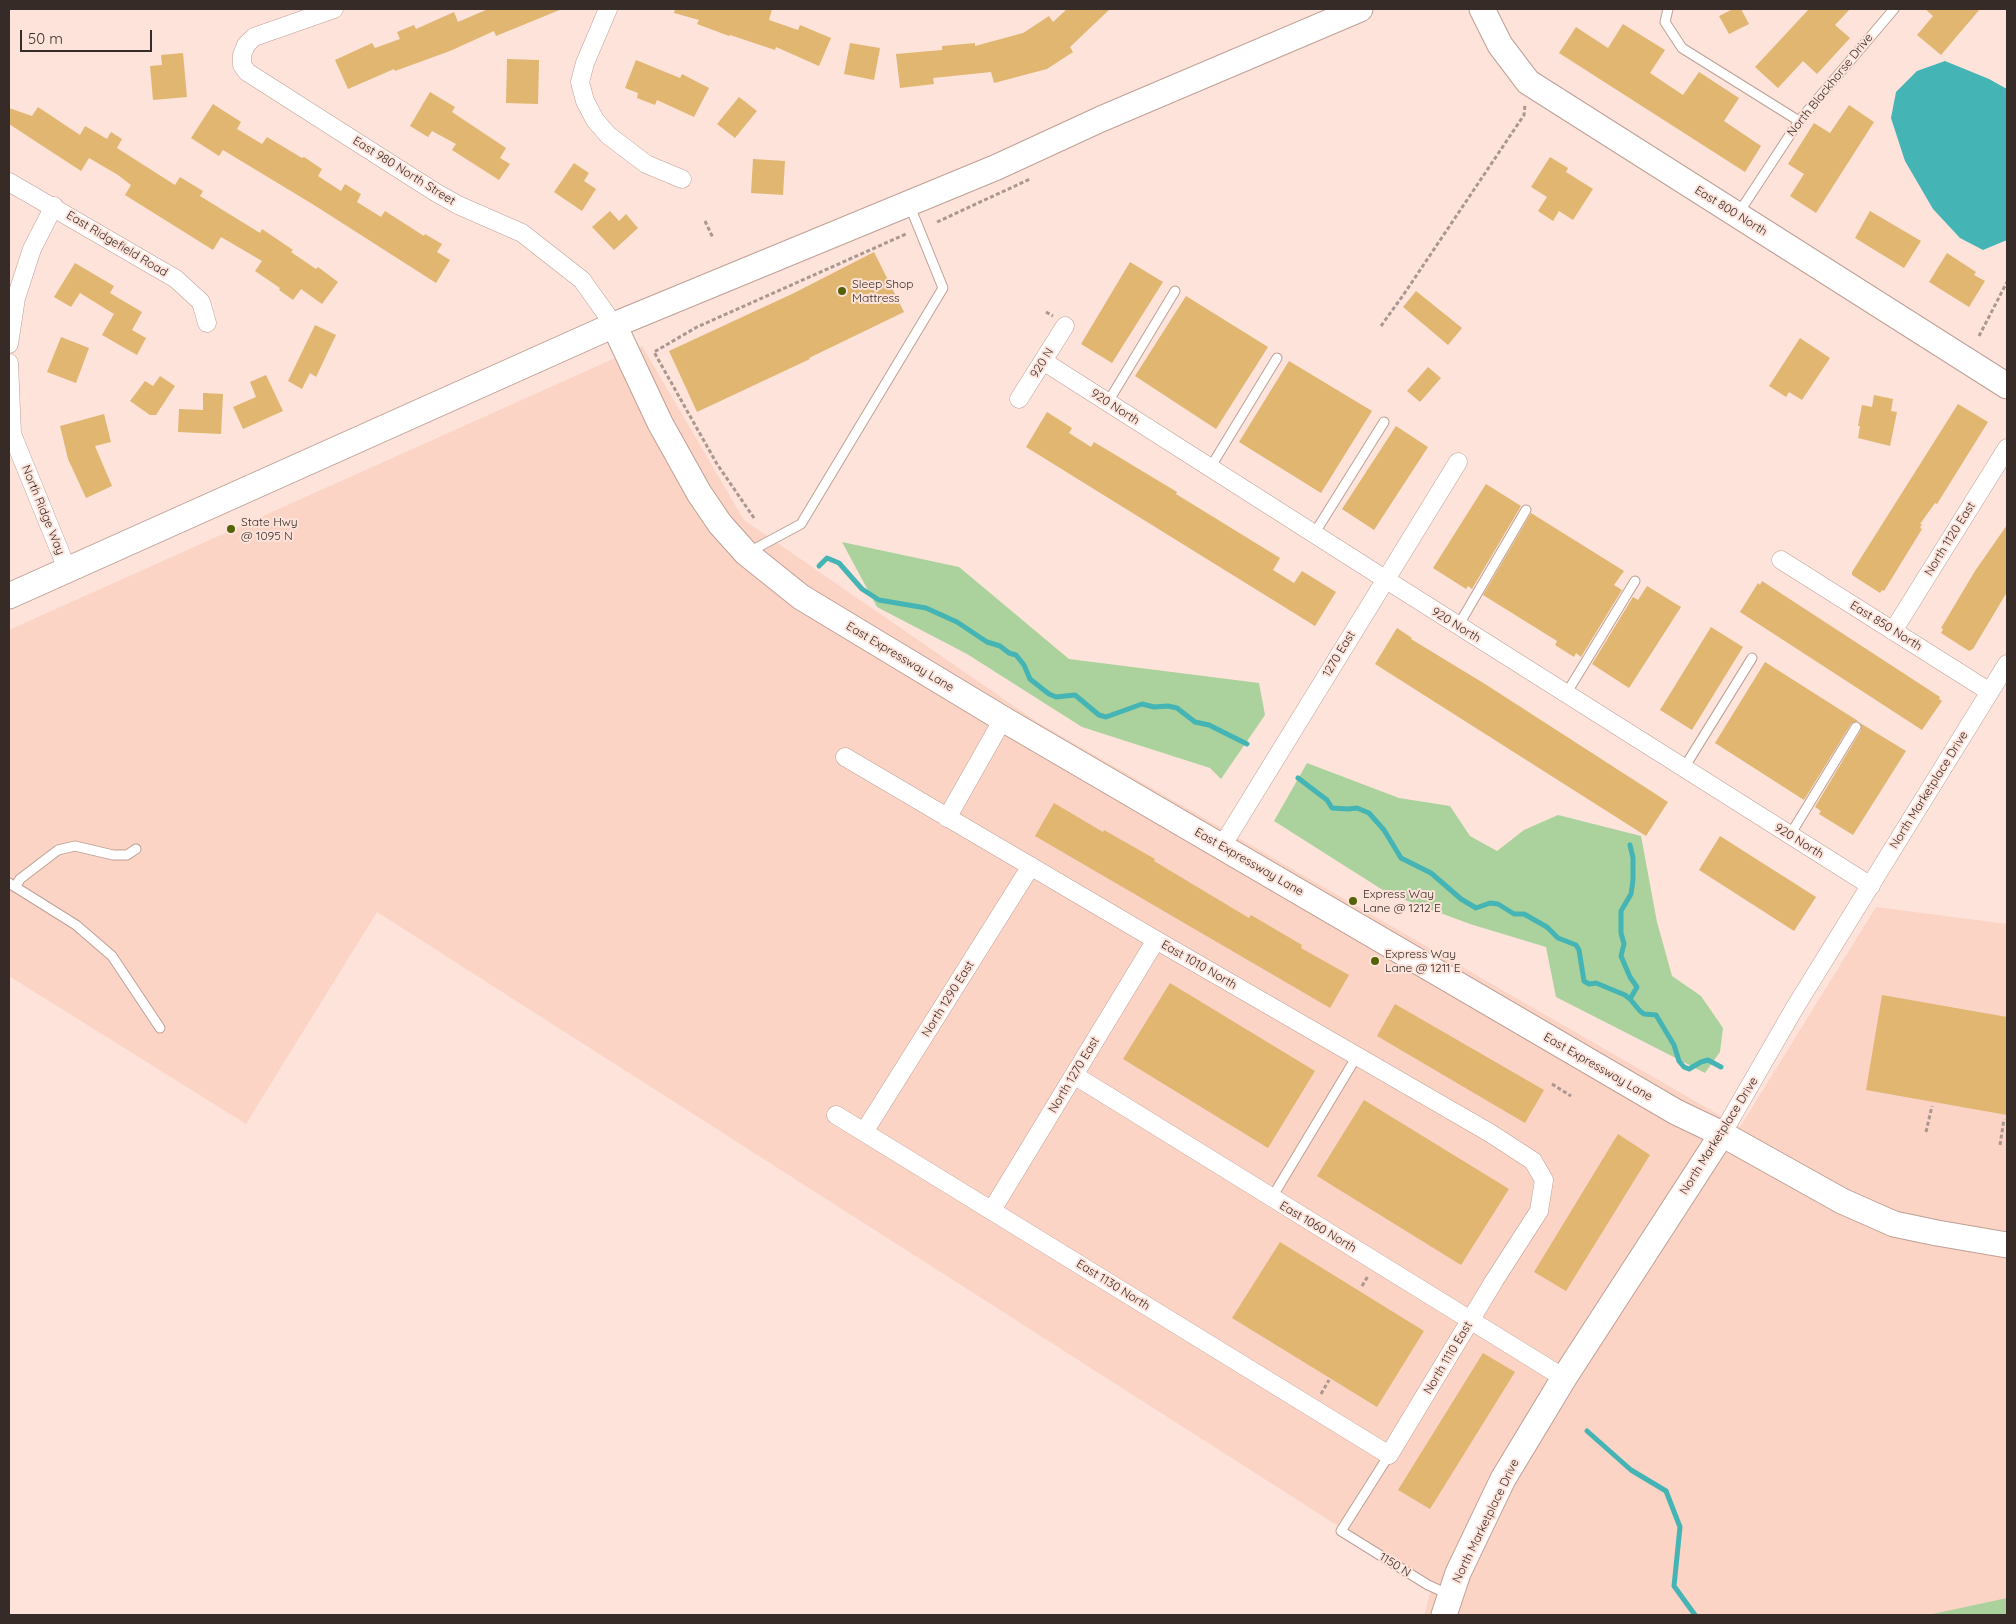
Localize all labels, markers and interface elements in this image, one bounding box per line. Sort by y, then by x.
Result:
scale bar [22,20,155,52]
text: 50 m [28,29,63,48]
street label: North Blackhorse Drive [1784,31,1876,139]
street label: East 980 North Street [350,134,458,208]
street label: East 800 North [1692,183,1770,239]
street label: East Ridgefield Road [64,208,170,280]
place label: Sleep Shop Mattress [852,277,914,305]
marker: Sleep Shop Mattress [836,285,848,297]
street label: 920 N [1027,345,1057,381]
street label: 920 North [1088,386,1142,428]
street label: North Ridge Way [18,463,68,557]
street label: North 1120 East [1922,499,1978,579]
place label: State Hwy @ 1095 N [241,515,298,543]
marker: State Hwy @ 1095 N [225,523,237,535]
street label: East 850 North [1847,598,1925,654]
street label: 920 North [1429,604,1483,646]
street label: East Expressway Lane [844,619,956,695]
street label: 1270 East [1320,628,1358,680]
street label: North Marketplace Drive [1887,728,1971,852]
street label: 920 North [1772,820,1826,862]
street label: East Expressway Lane [1192,825,1306,899]
place label: Express Way Lane @ 1212 E [1363,887,1441,915]
marker: Express Way Lane @ 1212 E [1347,895,1359,907]
street label: East 1010 North [1159,938,1239,992]
place label: Express Way Lane @ 1211 E [1385,947,1461,975]
marker: Express Way Lane @ 1211 E [1369,955,1381,967]
street label: North 1290 East [919,958,977,1040]
street label: East Expressway Lane [1541,1030,1655,1104]
street label: North 1270 East [1046,1034,1102,1116]
street label: North Marketplace Drive [1677,1074,1761,1198]
street label: East 1060 North [1277,1198,1359,1256]
street label: East 1130 North [1074,1257,1152,1313]
street label: North 1110 East [1421,1319,1475,1397]
street label: North Marketplace Drive [1450,1457,1522,1585]
street label: 1150 N [1377,1550,1413,1580]

